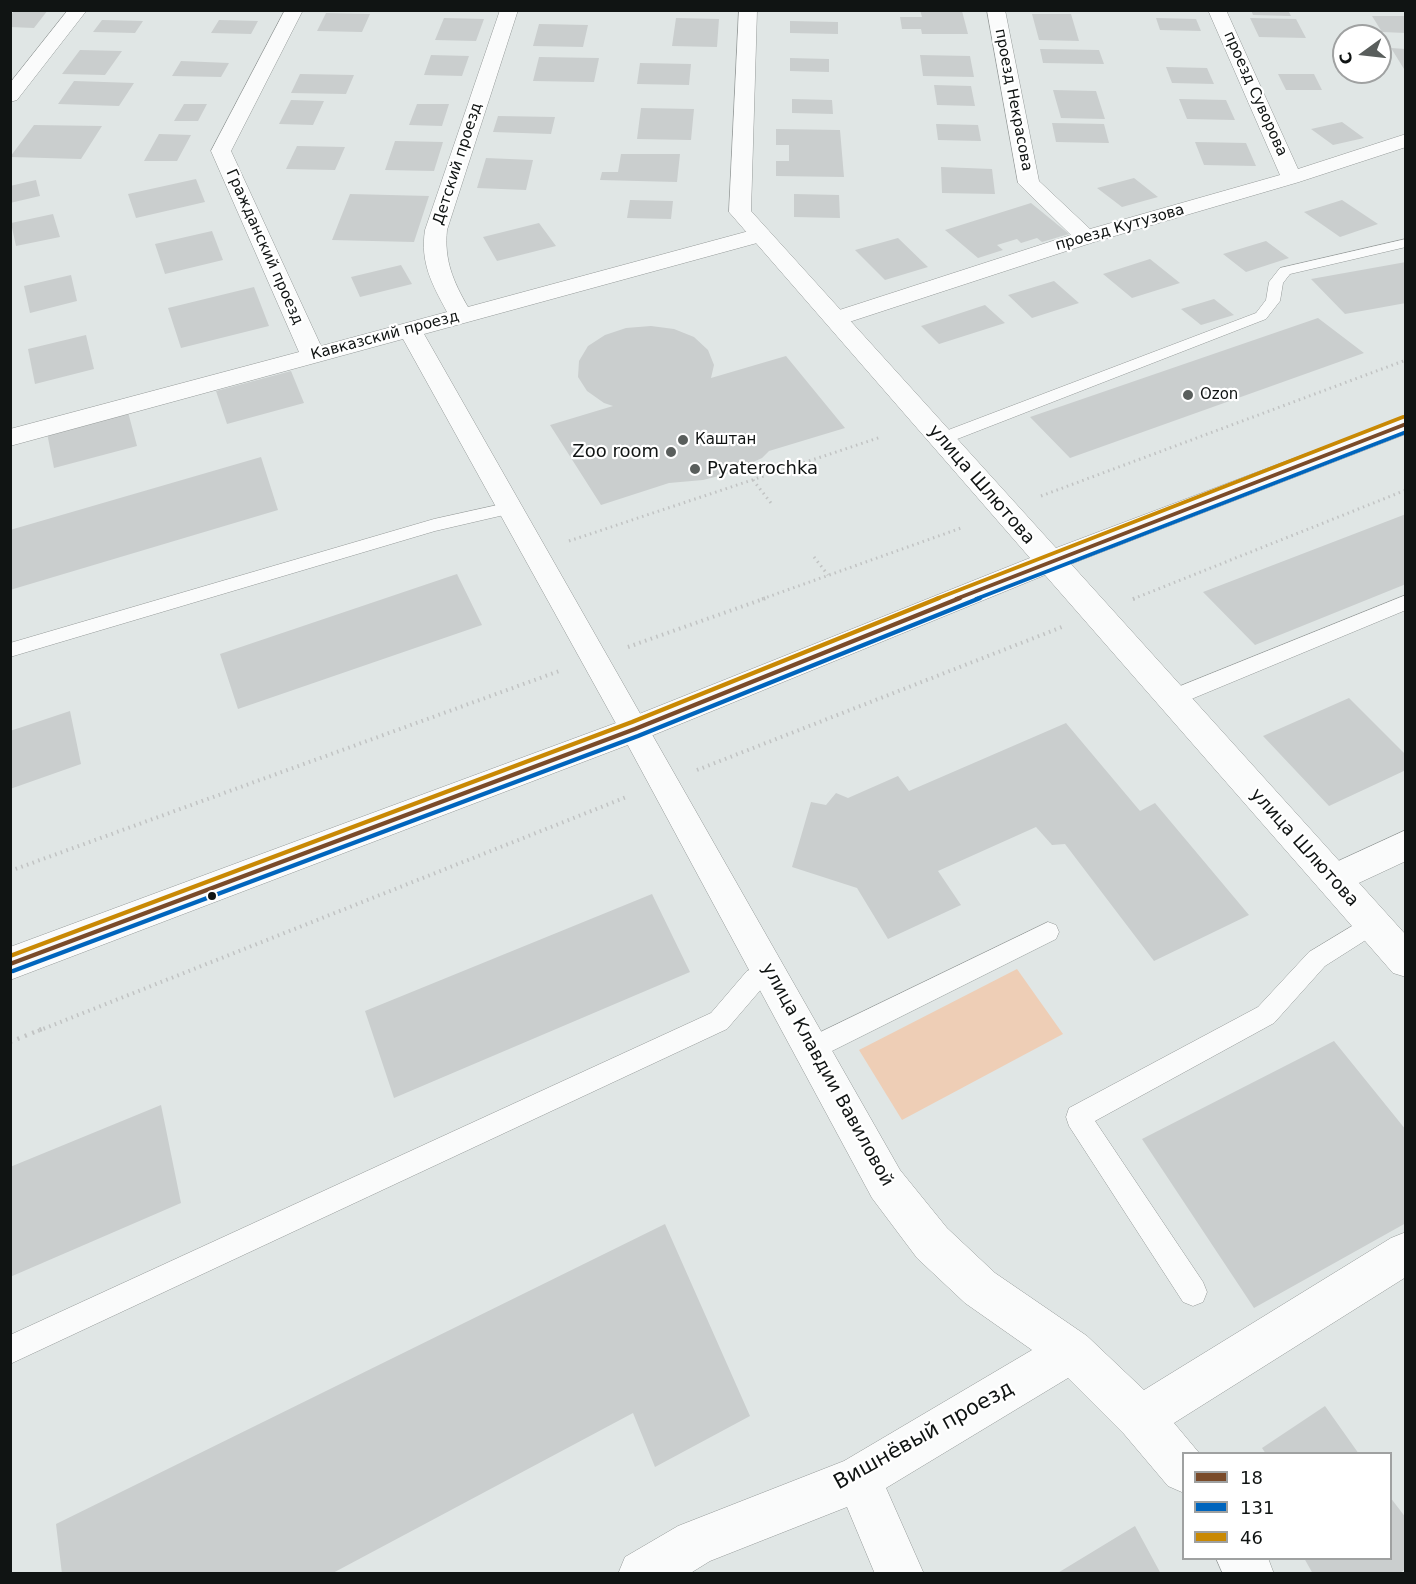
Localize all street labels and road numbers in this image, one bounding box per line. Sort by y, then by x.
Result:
street label: проезд Некрасова [990,27,1036,173]
street label: проезд Суворова [1219,29,1291,159]
street label: Детский проезд [430,101,486,227]
street label: Гражданский проезд [222,166,306,328]
street label: проезд Кутузова [1054,201,1186,255]
street label: Кавказский проезд [309,308,461,364]
street label: улица Шлютова [923,421,1039,549]
street label: улица Шлютова [1245,784,1363,912]
street label: улица Клавдии Вавиловой [757,960,897,1190]
street label: Вишнёвый проезд [830,1376,1018,1496]

